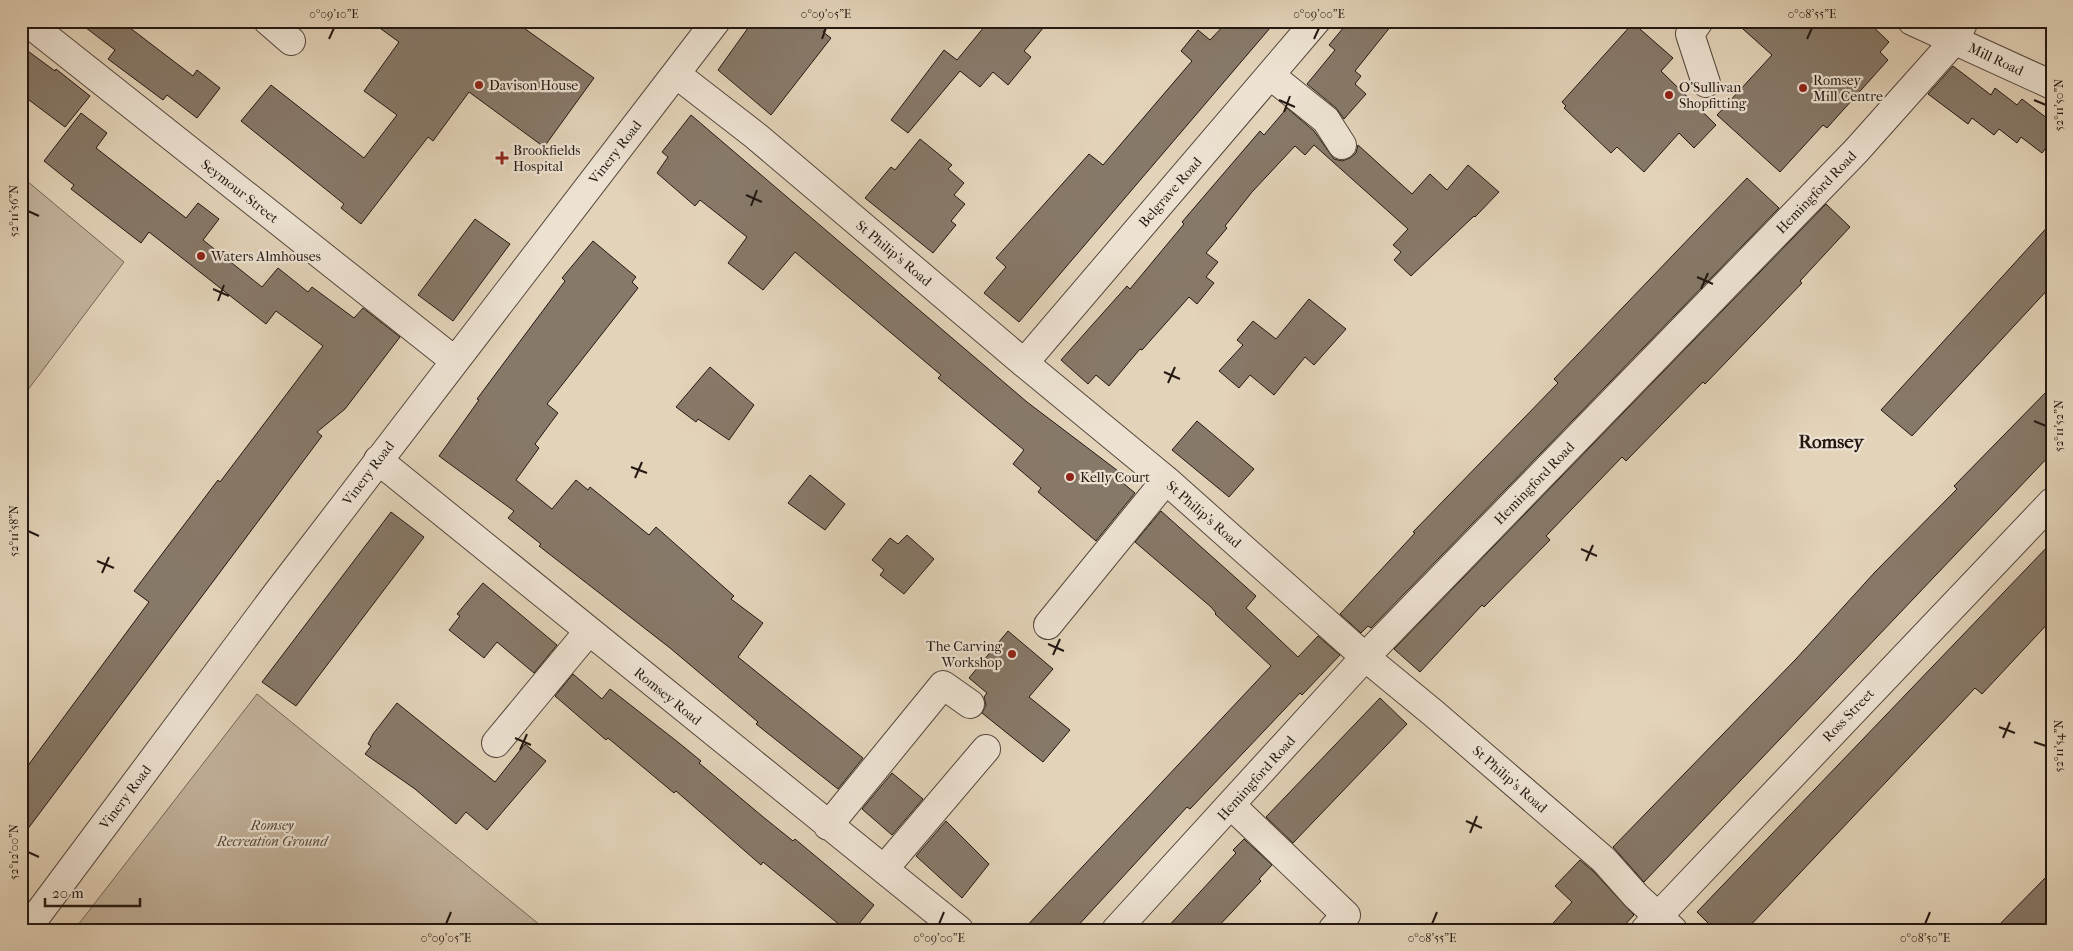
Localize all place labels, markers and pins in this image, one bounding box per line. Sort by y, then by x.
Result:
place label: Romsey Mill Centre [1813,72,1883,105]
place label: Davison House [489,77,578,94]
marker: Davison House [473,79,485,91]
place label: O'Sullivan Shopfitting [1679,79,1747,112]
marker: Romsey Mill Centre [1797,82,1809,94]
marker: O'Sullivan Shopfitting [1663,89,1675,101]
place label: Brookfields Hospital [513,142,581,175]
marker: Brookfields Hospital [495,151,509,165]
place label: Waters Almhouses [210,248,321,265]
marker: Waters Almhouses [195,250,207,262]
place label: Kelly Court [1080,469,1150,486]
marker: Kelly Court [1064,471,1076,483]
place label: The Carving Workshop [926,638,1003,671]
marker: The Carving Workshop [1006,648,1018,660]

